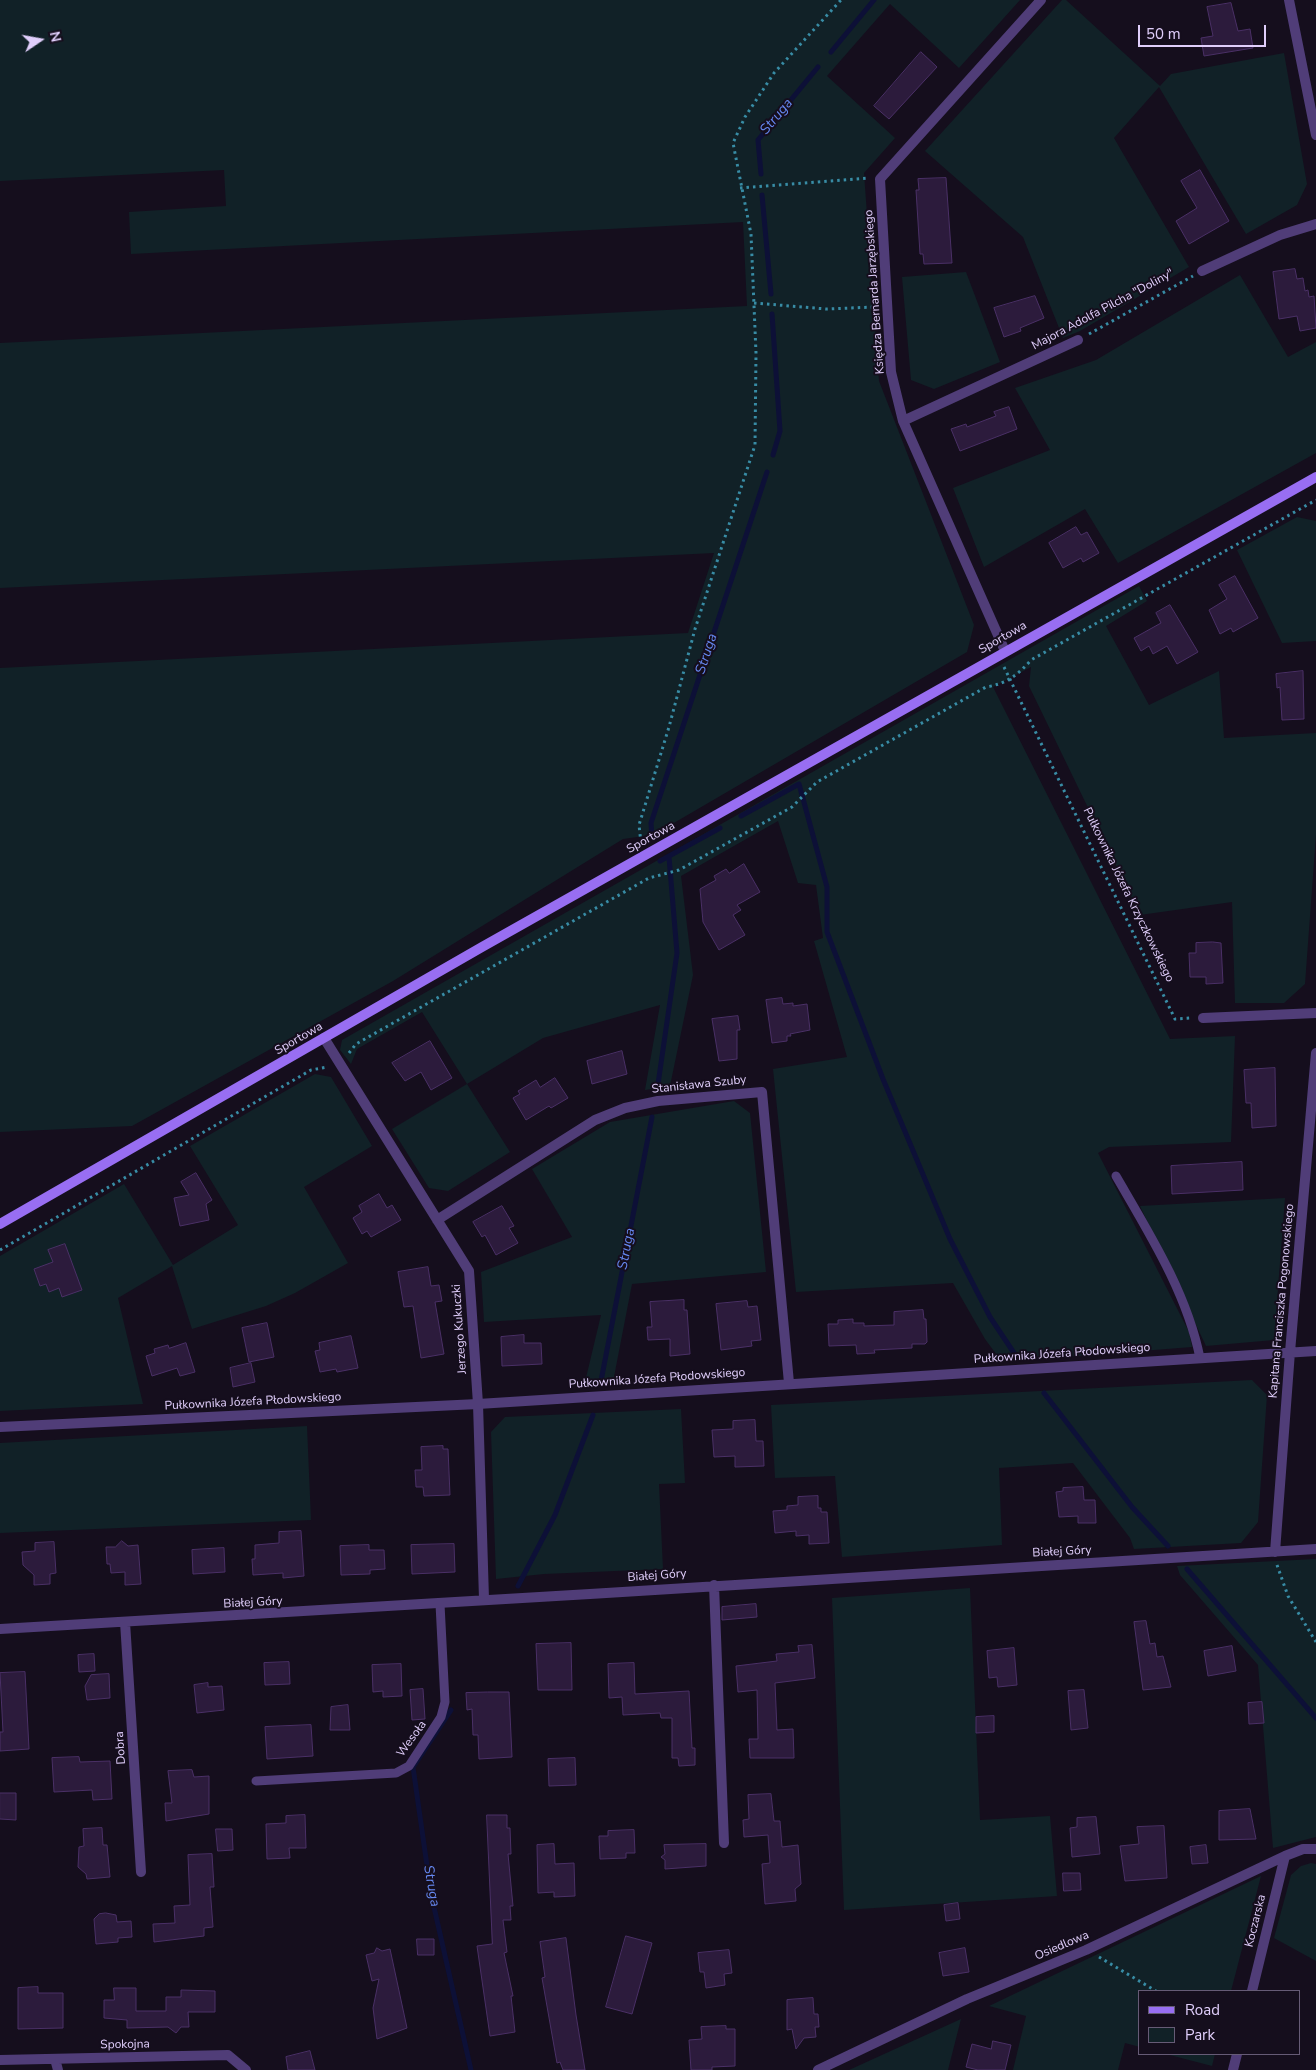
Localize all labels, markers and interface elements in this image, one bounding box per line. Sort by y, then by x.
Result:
north arrow [15,15,65,65]
scale bar [1141,15,1268,47]
text: 50 m [1146,24,1181,44]
text: N [45,30,66,44]
water label: Struga [757,96,797,138]
street label: Księdza Bernarda Jarzębskiego [862,209,888,375]
street label: Majora Adolfa Pilcha "Doliny" [1029,266,1177,354]
street label: Sportowa [977,619,1029,657]
water label: Struga [693,631,721,677]
street label: Pułkownika Józefa Krzyczkowskiego [1079,805,1177,985]
street label: Sportowa [624,819,678,857]
street label: Sportowa [273,1020,325,1058]
street label: Stanisława Szuby [651,1073,747,1097]
street label: Kapitana Franciszka Pogonowskiego [1266,1203,1298,1399]
water label: Struga [615,1227,639,1271]
street label: Jerzego Kukuczki [450,1284,470,1374]
street label: Pułkownika Józefa Płodowskiego [973,1341,1151,1367]
street label: Pułkownika Józefa Płodowskiego [568,1366,746,1392]
street label: Pułkownika Józefa Płodowskiego [164,1390,342,1414]
street label: Białej Góry [1032,1543,1092,1561]
street label: Białej Góry [627,1567,687,1585]
street label: Białej Góry [223,1594,283,1612]
street label: Wesoła [394,1718,430,1760]
street label: Dobra [113,1731,129,1765]
water label: Struga [419,1864,443,1908]
street label: Koczarska [1243,1893,1269,1949]
street label: Osiedlowa [1033,1928,1091,1964]
legend [1138,1990,1301,2055]
text: Road [1185,2000,1220,2020]
text: Park [1185,2025,1215,2045]
street label: Spokojna [100,2037,150,2053]

